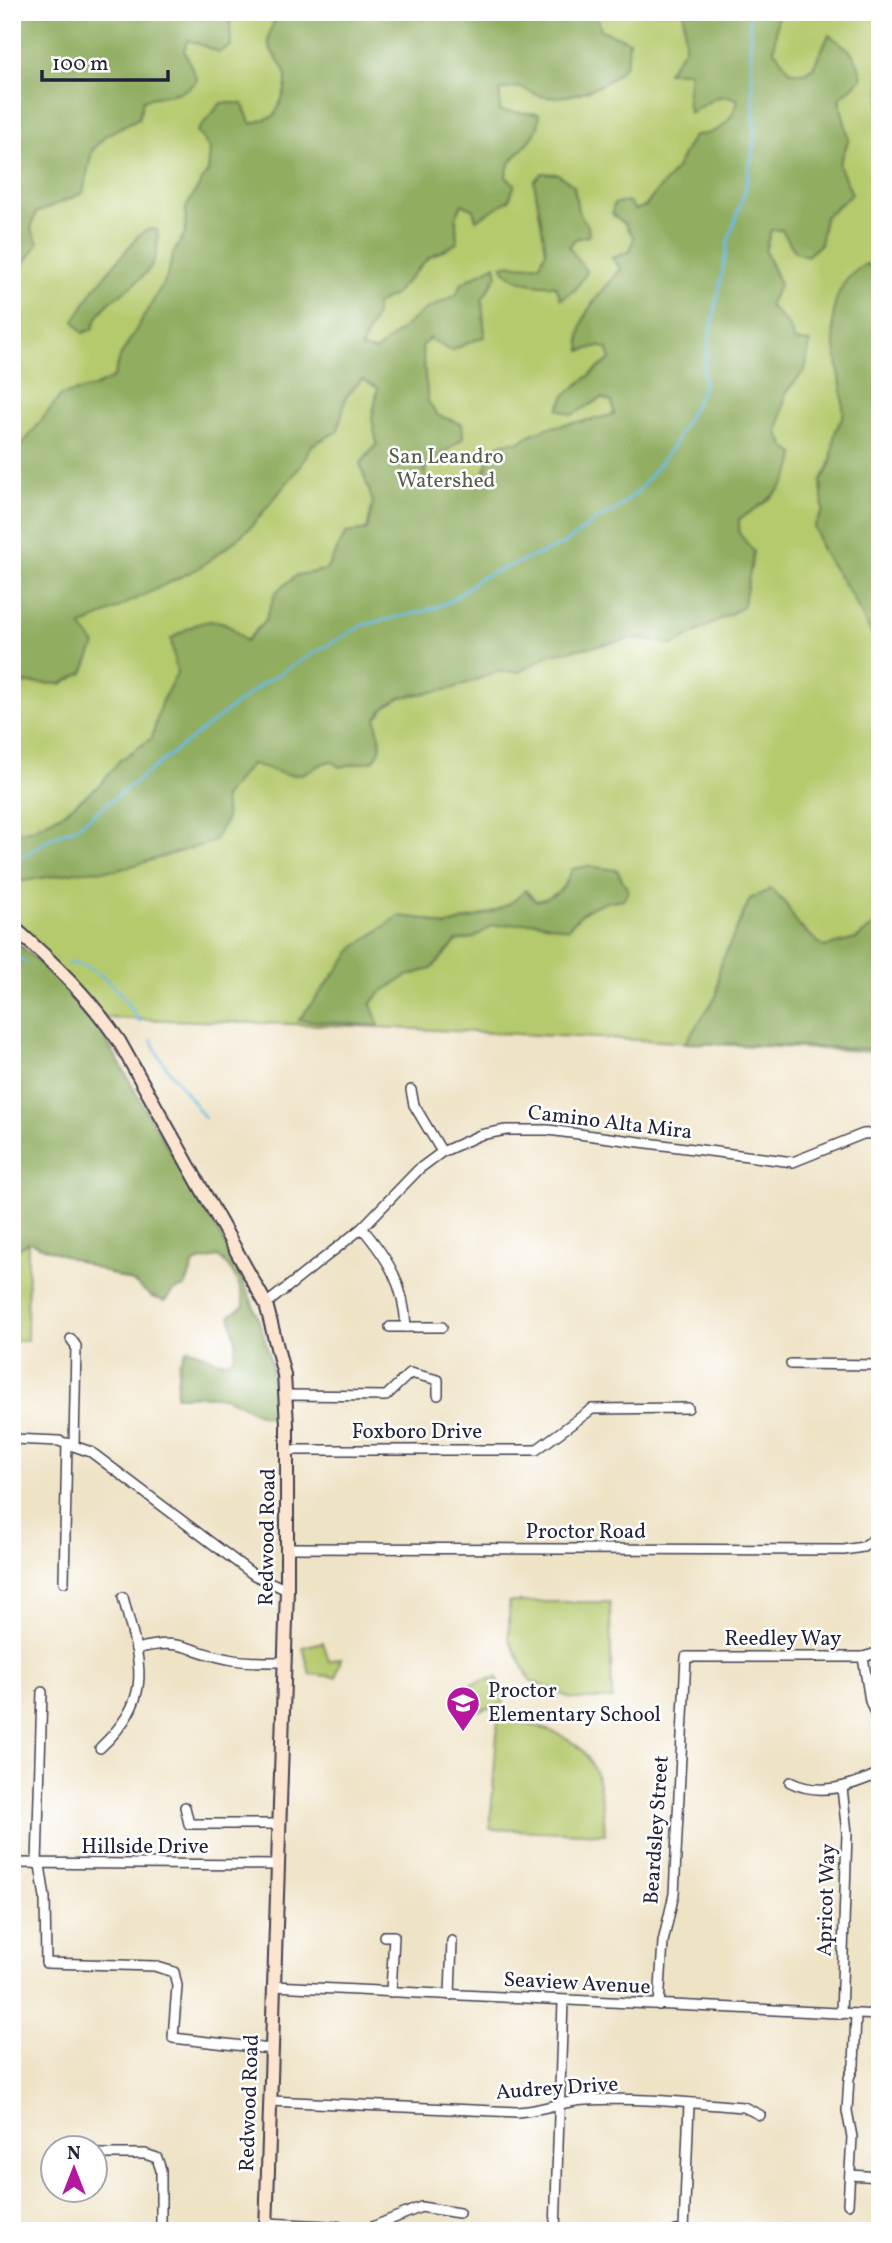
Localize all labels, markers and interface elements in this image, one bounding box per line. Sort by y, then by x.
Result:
scale bar [42,38,168,82]
text: 100 m [52,50,109,79]
park label: San Leandro Watershed [388,443,504,496]
street label: Camino Alta Mira [526,1099,694,1147]
street label: Foxboro Drive [352,1418,482,1447]
street label: Redwood Road [252,1468,284,1606]
street label: Proctor Road [526,1518,646,1547]
street label: Reedley Way [725,1625,842,1654]
place label: Proctor Elementary School [488,1677,661,1730]
school or university icon: Proctor Elementary School [444,1684,482,1733]
street label: Beardsley Street [637,1755,677,1905]
street label: Hillside Drive [81,1833,209,1862]
street label: Apricot Way [811,1842,843,1957]
street label: Seaview Avenue [503,1966,651,2002]
street label: Redwood Road [233,2034,267,2172]
street label: Audrey Drive [495,2070,619,2108]
north arrow [38,2134,108,2204]
text: N [67,2141,81,2167]

